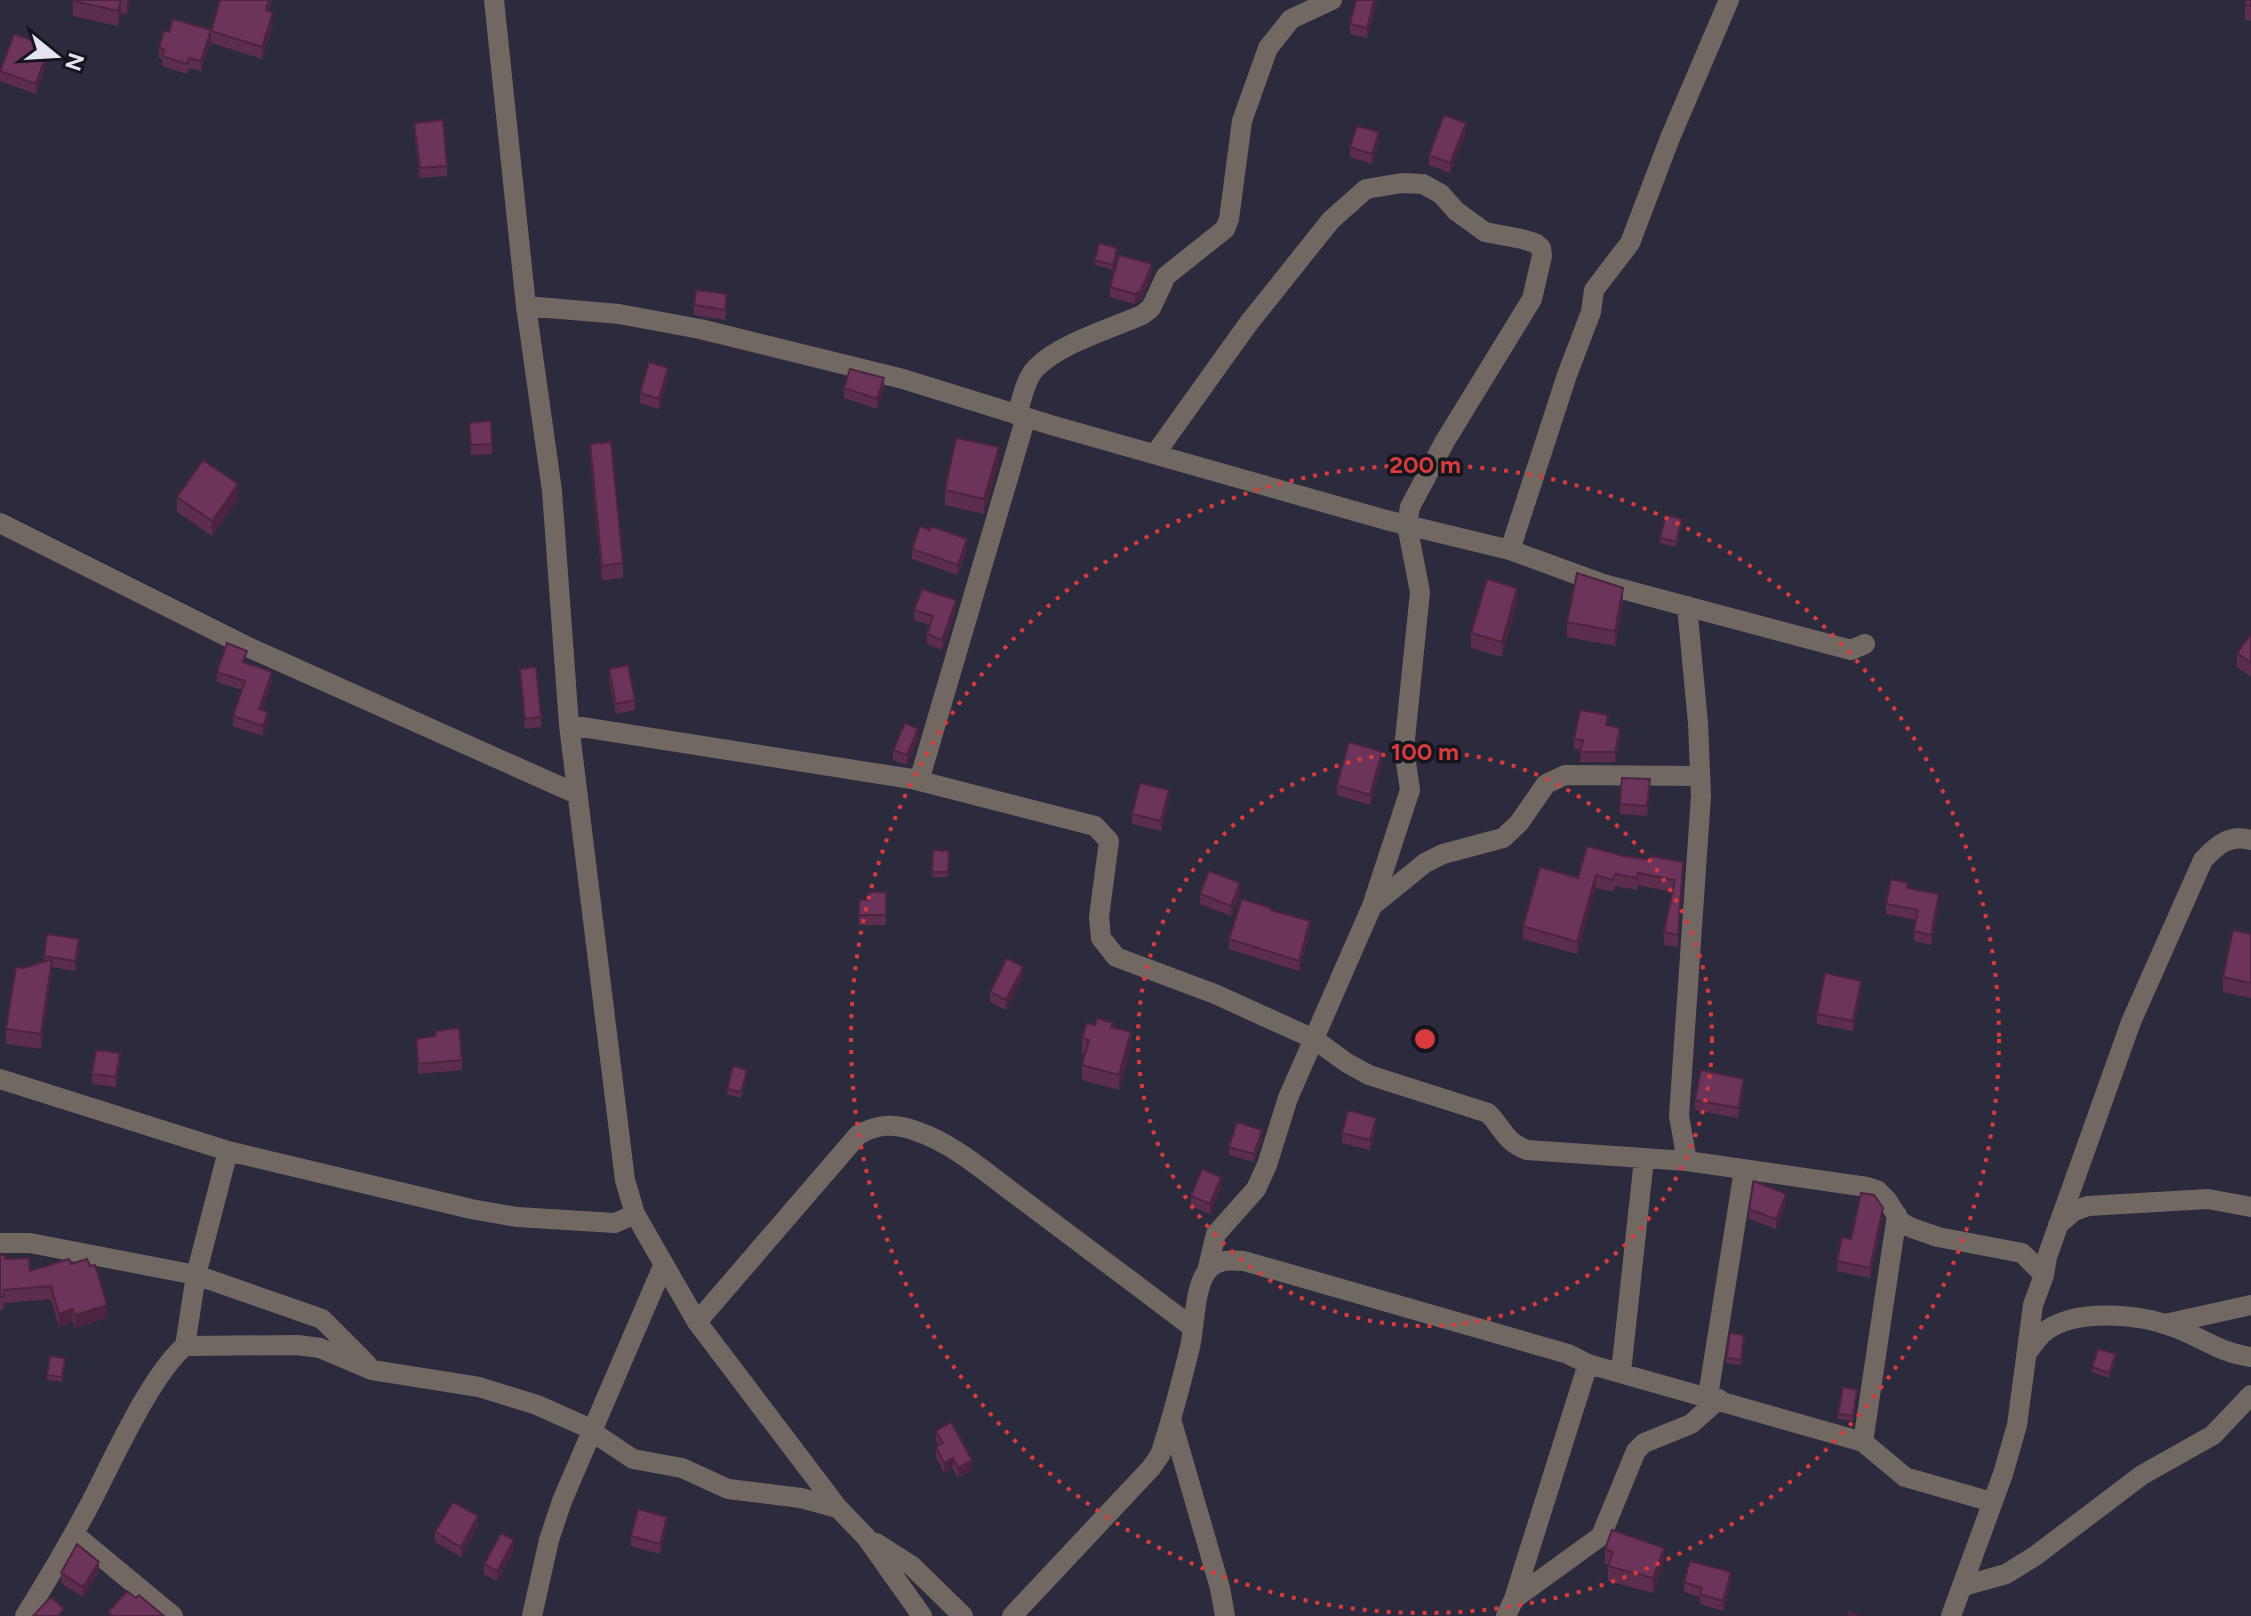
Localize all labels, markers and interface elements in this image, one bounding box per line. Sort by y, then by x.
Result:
north arrow [16,16,96,96]
text: N [59,50,90,74]
text: 200 m [1389,450,1461,479]
text: 100 m [1391,737,1459,766]
centre of rings [1411,1025,1439,1053]

